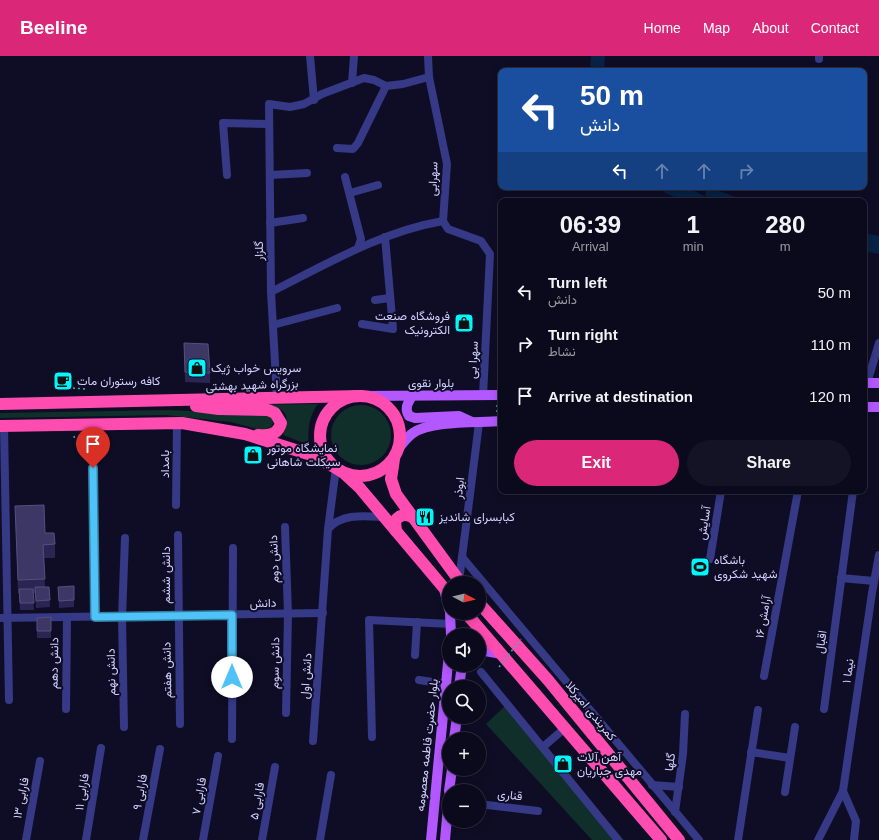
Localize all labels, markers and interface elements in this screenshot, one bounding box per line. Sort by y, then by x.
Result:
text: Beeline [20,17,88,38]
text: Home [644,20,681,36]
text: Map [703,20,730,36]
text: About [752,20,789,36]
text: Contact [811,20,859,36]
text: 50 m [580,80,644,111]
icon: left [514,84,566,136]
text: دانش [580,115,620,135]
icon: left [609,160,631,182]
icon: ahead [651,160,673,182]
icon: ahead [693,160,715,182]
icon: right [735,160,757,182]
street label: سهرابی [425,162,442,197]
text: 06:39 [560,211,621,238]
text: 1 [686,211,700,238]
text: 280 [765,211,805,238]
text: Arrival [572,239,609,254]
text: min [683,239,704,254]
text: m [780,239,791,254]
street label: گلزار [252,241,267,262]
text: Turn left [548,274,607,291]
icon: left [514,281,536,303]
text: 50 m [818,284,851,301]
text: دانش [548,292,577,307]
place label: فروشگاه صنعت الکترونیک [375,309,450,338]
shop icon: فروشگاه صنعت الکترونیک [453,312,475,334]
text: Turn right [548,326,618,343]
icon: right [514,333,536,355]
text: 110 m [810,336,851,353]
street label: سهرا بی [465,341,482,379]
text: نشاط [548,344,576,359]
shop icon: سرویس خواب ژیک [186,357,208,379]
place label: سرویس خواب ژیک [211,361,301,376]
cafe icon: کافه رستوران مات [52,370,74,392]
place label: کافه رستوران مات [77,374,160,389]
street label: بزرگراه شهید بهشتی [205,376,299,395]
street label: بلوار نقوی [408,376,454,391]
icon: arrive [514,385,536,407]
text: Arrive at destination [548,388,693,405]
text: 120 m [809,388,851,405]
pin [76,427,110,468]
icon: arrive [82,433,104,455]
button: Exit [514,440,679,486]
button: Share [687,440,851,486]
place label: نمایشگاه موتور سیکلت شاهانی [266,441,341,470]
shop icon: نمایشگاه موتور سیکلت شاهانی [242,444,264,466]
street label: بامداد [158,450,172,478]
street label: ابوذر [451,476,468,501]
street label: آسایش [694,504,715,541]
restaurant icon: کبابسرای شاندیز [414,506,436,528]
place label: کبابسرای شاندیز [438,510,515,525]
street label: دانش دوم [266,534,283,583]
street label: دانش ششم [159,546,174,604]
place label: باشگاه شهید شکروی [714,553,777,582]
sports icon: باشگاه شهید شکروی [689,556,711,578]
north arrow [442,576,486,620]
map controls [442,576,486,828]
street label: آرامش ۱۶ [752,594,775,639]
street label: دانش [249,596,277,611]
button: sound [442,628,486,672]
street label: اقبال [812,630,831,655]
street label: دانش دهم [47,637,62,689]
street label: دانش سوم [268,637,283,689]
street label: دانش هفتم [160,641,175,698]
street label: دانش نهم [104,648,119,696]
street label: دانش اول [297,652,316,699]
position arrow [211,656,253,698]
street label: نیما ۱ [839,658,857,684]
street label: بلوار حضرت فاطمه معصومه [413,678,442,812]
street label: کمربندی امیرکلا [562,678,619,744]
button: search [442,680,486,724]
button: + [442,732,486,776]
place label: آهن آلات مهدی جباریان [577,750,642,779]
street label: گلها [662,752,679,772]
shop icon: آهن آلات مهدی جباریان [552,753,574,775]
street label: فارابی ۱۱ [72,772,93,812]
street label: فارابی ۹ [130,773,151,811]
street label: فارابی ۱۳ [10,776,33,820]
street label: فارابی ۷ [189,776,210,816]
street label: فارابی ۵ [247,781,268,821]
button: − [442,784,486,828]
street label: قناری [496,787,523,804]

